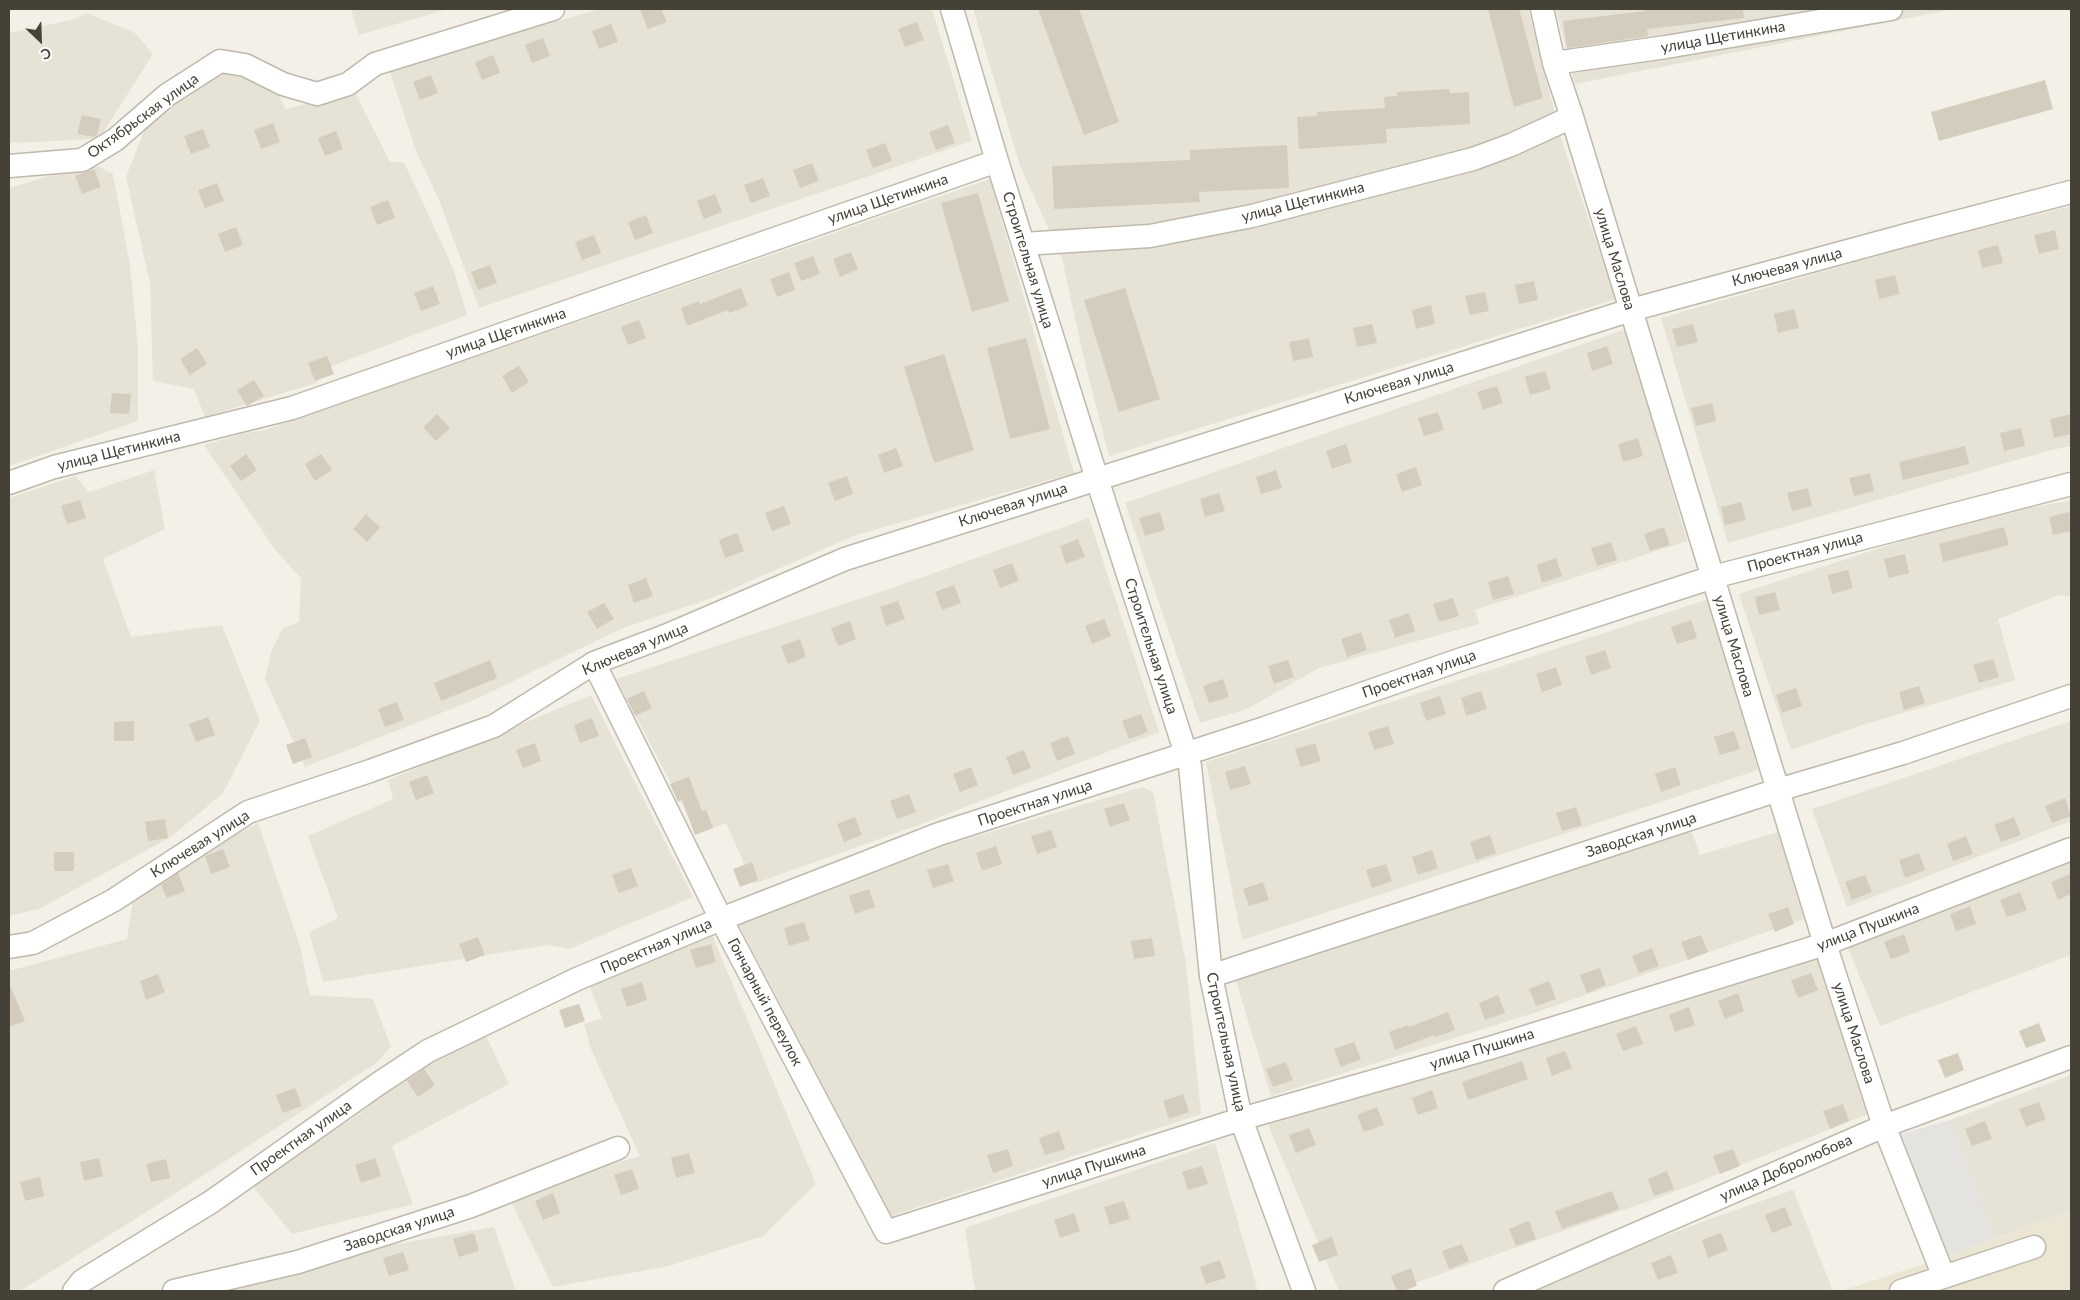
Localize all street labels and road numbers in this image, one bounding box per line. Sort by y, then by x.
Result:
street label: улица Щетинкина [1659,17,1787,57]
street label: Октябрьская улица [84,70,202,162]
street label: улица Щетинкина [826,170,950,228]
street label: улица Щетинкина [1240,178,1366,226]
street label: Строительная улица [999,189,1057,331]
street label: улица Маслова [1591,206,1639,312]
street label: Ключевая улица [1730,244,1844,290]
street label: улица Щетинкина [444,304,568,362]
street label: Ключевая улица [1342,358,1456,408]
street label: улица Щетинкина [56,427,182,475]
street label: Ключевая улица [956,479,1070,531]
street label: Проектная улица [1745,528,1865,576]
street label: Строительная улица [1120,576,1182,716]
street label: улица Маслова [1710,593,1758,699]
street label: Ключевая улица [579,619,691,679]
street label: Проектная улица [1360,646,1478,702]
street label: Проектная улица [976,776,1094,830]
street label: Ключевая улица [147,806,253,882]
street label: Заводская улица [1583,809,1699,861]
street label: улица Пушкина [1814,899,1922,955]
street label: Проектная улица [598,914,714,978]
street label: Гончарный переулок [724,935,806,1069]
street label: Строительная улица [1202,971,1250,1113]
street label: улица Маслова [1829,980,1879,1086]
street label: улица Пушкина [1428,1025,1536,1073]
street label: Проектная улица [247,1096,355,1180]
street label: улица Добролюбова [1717,1131,1855,1205]
street label: улица Пушкина [1040,1141,1148,1191]
street label: Заводская улица [341,1203,457,1255]

